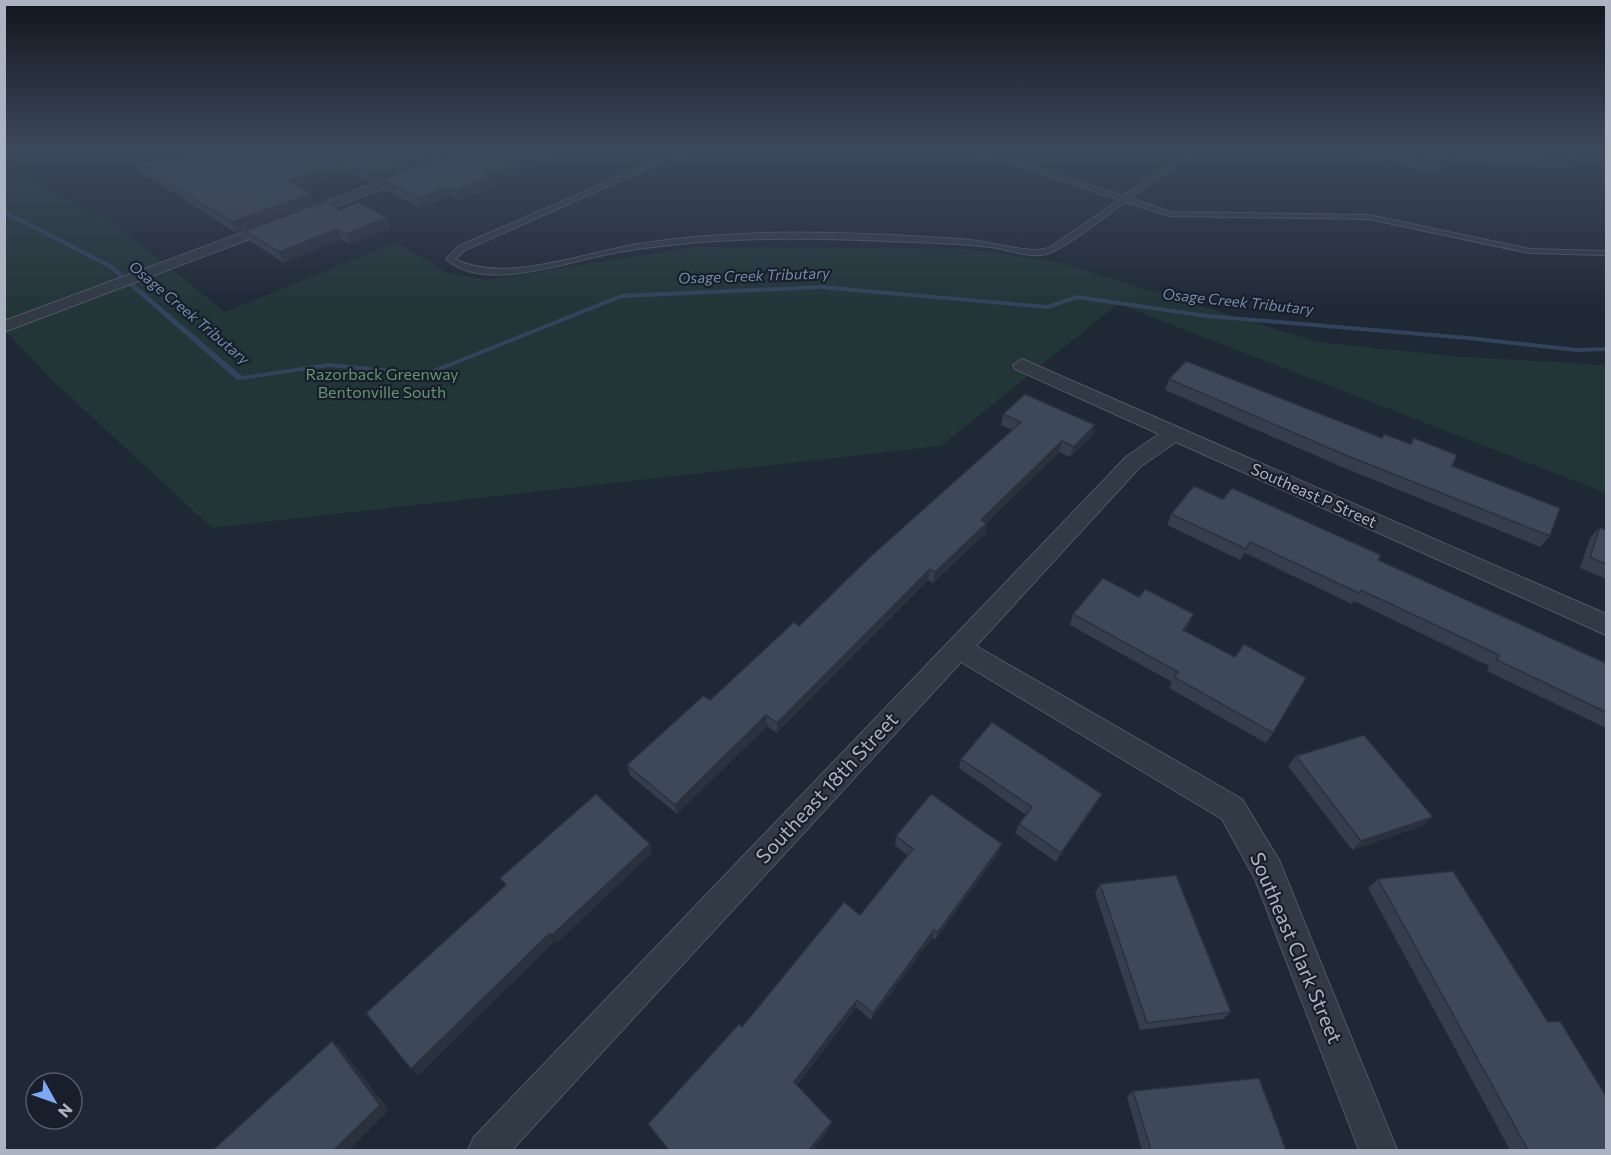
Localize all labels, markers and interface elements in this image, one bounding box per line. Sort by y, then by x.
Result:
water label: Osage Creek Tributary [126,257,254,369]
water label: Osage Creek Tributary [678,263,831,287]
water label: Osage Creek Tributary [1162,284,1316,318]
park label: Razorback Greenway Bentonville South [305,364,459,401]
street label: Southeast P Street [1248,458,1380,531]
street label: Southeast 18th Street [750,707,902,868]
street label: Southeast Clark Street [1246,849,1348,1047]
north arrow [24,1071,84,1131]
text: N [55,1100,77,1122]

